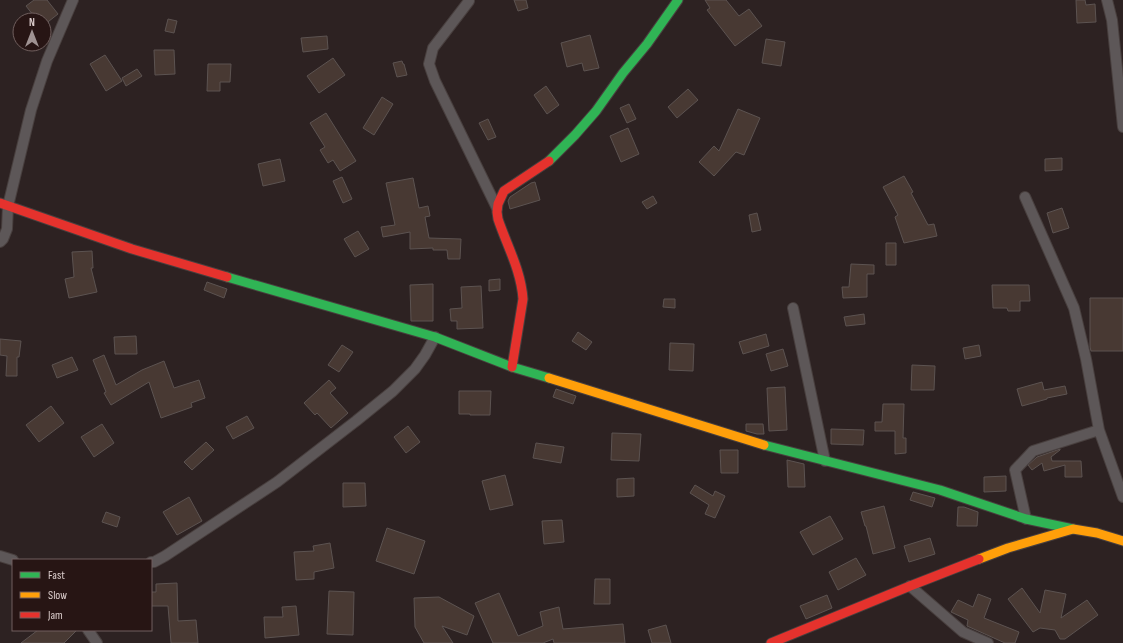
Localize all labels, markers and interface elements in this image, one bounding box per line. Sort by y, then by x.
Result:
north arrow [12,12,52,52]
text: N [29,16,35,29]
legend [12,559,152,631]
text: Fast [48,568,65,583]
text: Slow [48,588,67,603]
text: Jam [47,608,63,623]

